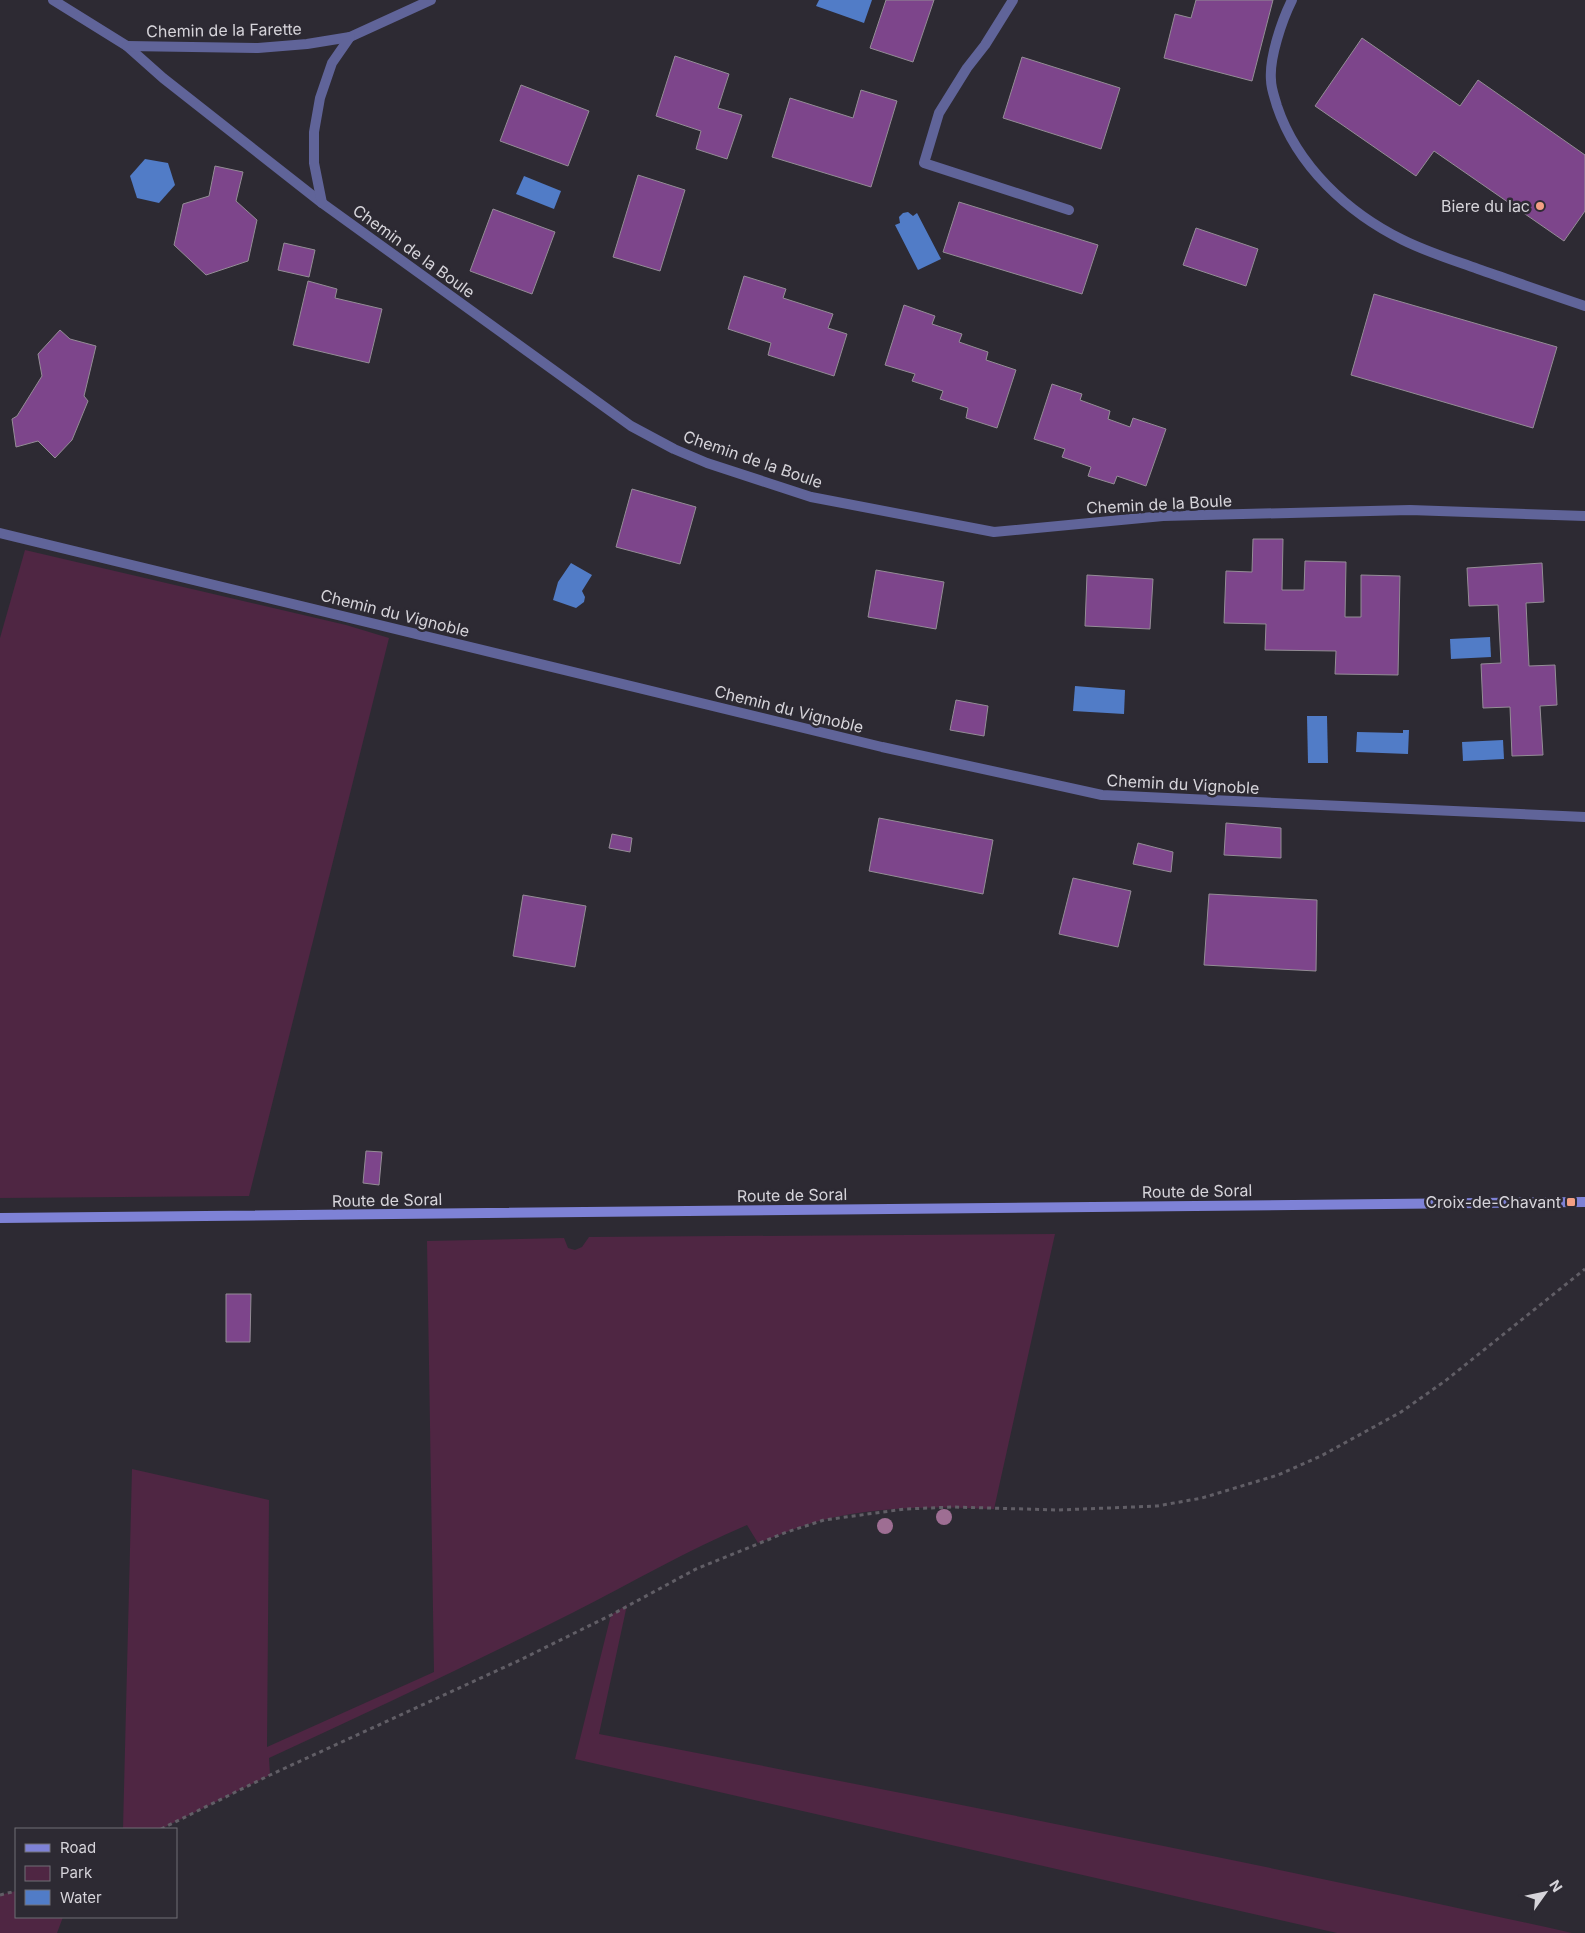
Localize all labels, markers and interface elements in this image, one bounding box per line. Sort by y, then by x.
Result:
street label: Chemin de la Farette [146,19,302,41]
place label: Biere du lac [1441,196,1530,216]
street label: Chemin de la Boule [349,200,479,302]
marker: Biere du lac [1534,200,1546,212]
street label: Chemin de la Boule [681,426,825,492]
street label: Chemin de la Boule [1086,490,1232,518]
street label: Chemin du Vignoble [318,585,472,641]
street label: Chemin du Vignoble [712,681,866,737]
street label: Chemin du Vignoble [1106,770,1260,798]
street label: Route de Soral [1142,1180,1252,1202]
street label: Route de Soral [737,1184,847,1206]
street label: Route de Soral [332,1189,442,1211]
place label: Croix-de-Chavant [1425,1192,1561,1212]
marker: Croix-de-Chavant [1565,1196,1577,1208]
legend [15,1828,178,1918]
text: Road [60,1838,96,1857]
text: Park [60,1863,93,1882]
north arrow [1520,1868,1570,1918]
text: N [1546,1877,1566,1895]
text: Water [60,1888,102,1907]

